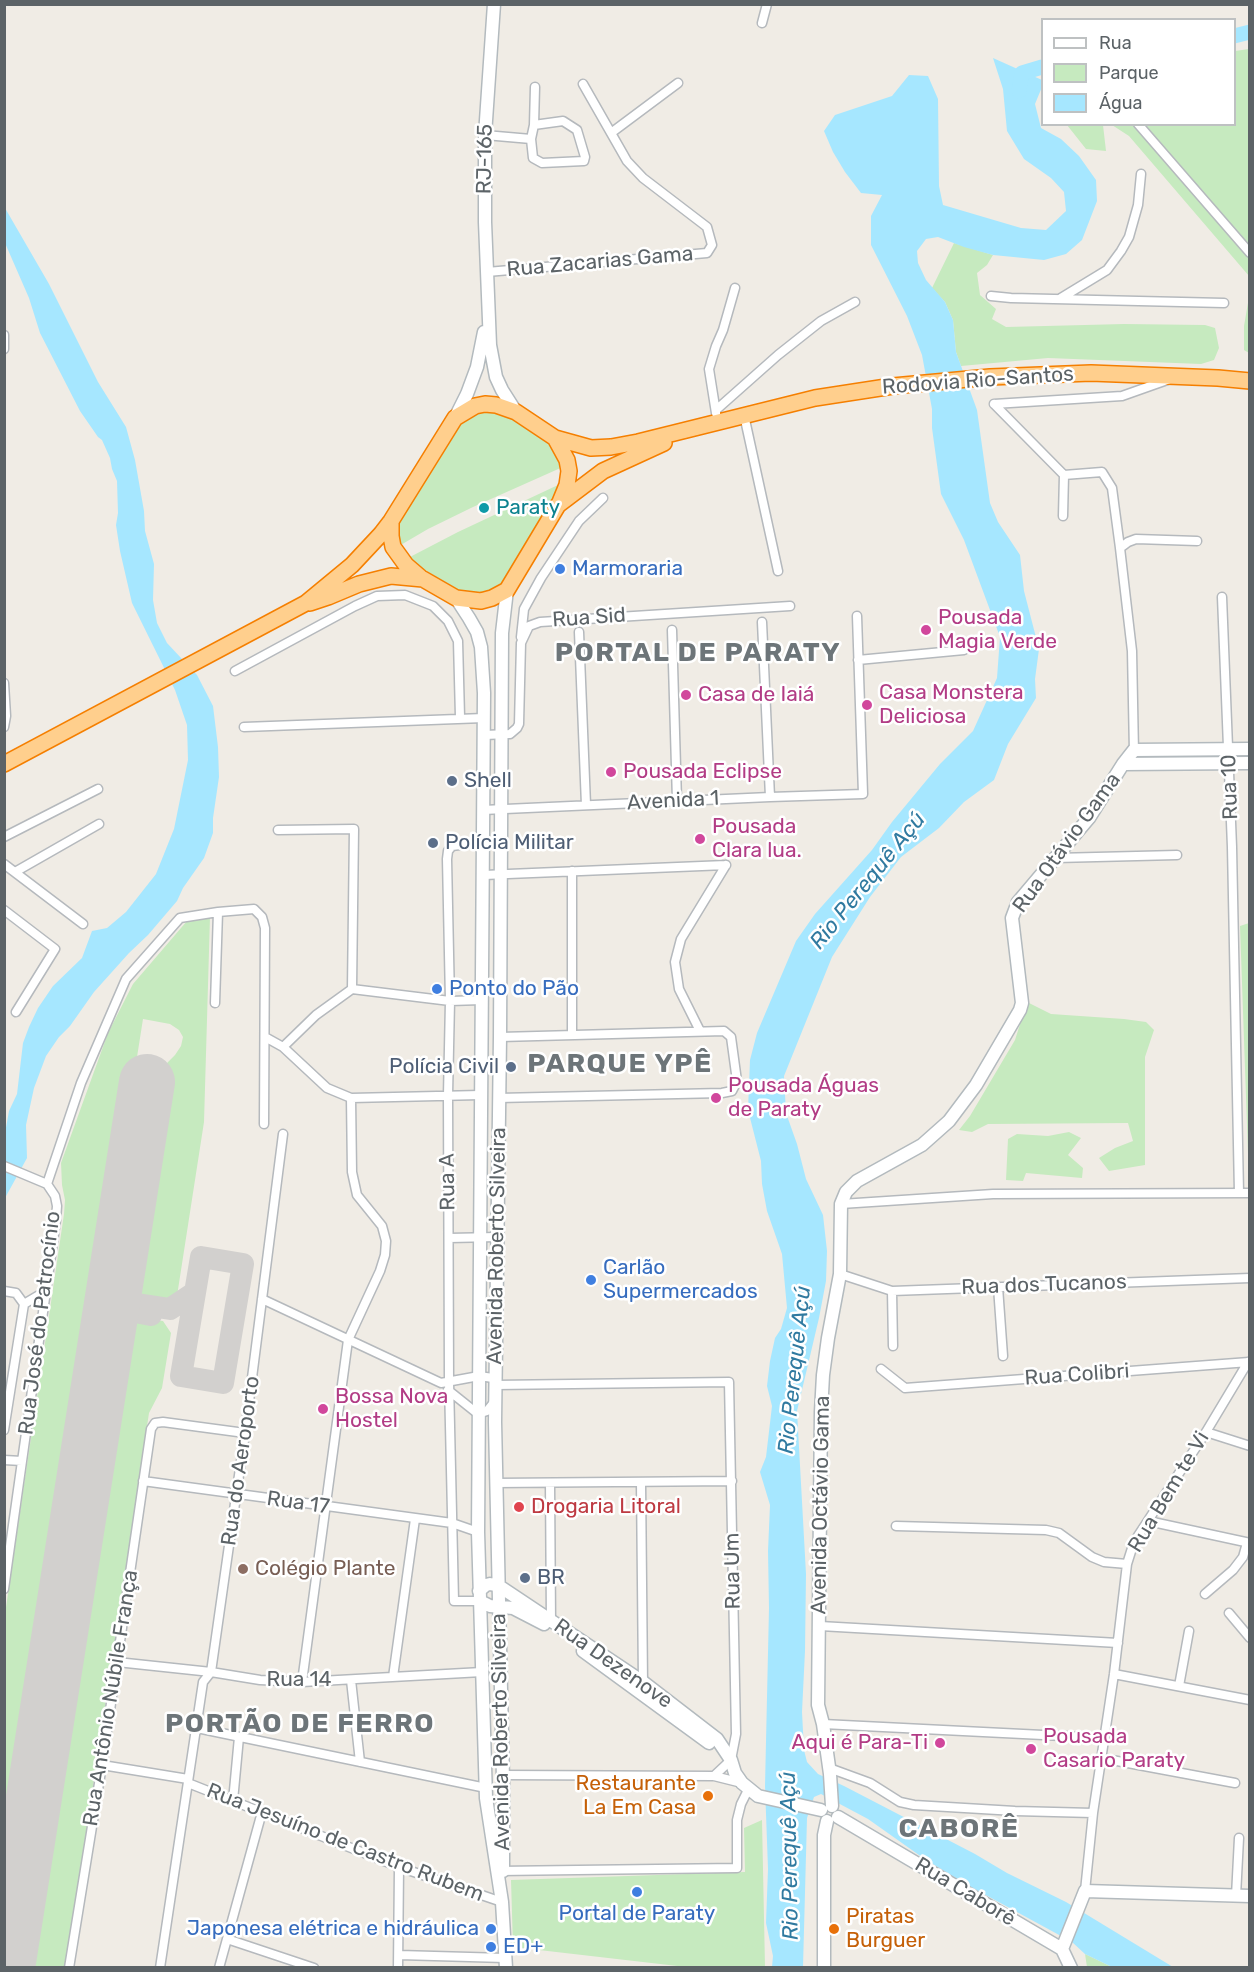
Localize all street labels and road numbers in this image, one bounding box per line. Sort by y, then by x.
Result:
street label: RJ-165 [472,124,498,194]
street label: Rua Zacarias Gama [506,241,694,283]
street label: Rodovia Rio-Santos [881,362,1075,400]
street label: Rua Sid [551,603,627,633]
street label: Rua 10 [1216,754,1244,820]
street label: Rua Otávio Gama [1008,768,1126,918]
street label: Avenida 1 [626,786,720,816]
street label: Avenida Roberto Silveira [482,1127,512,1365]
street label: Rua A [435,1153,461,1211]
street label: Rua José do Patrocínio [14,1210,66,1436]
street label: Rua dos Tucanos [961,1270,1127,1300]
street label: Rua Colibri [1024,1359,1130,1391]
street label: Rua do Aeroporto [217,1374,265,1548]
street label: Avenida Octávio Gama [806,1395,836,1615]
street label: Rua Bem te Vi [1123,1427,1215,1557]
street label: Rua 17 [265,1486,331,1520]
street label: Rua Um [720,1533,746,1609]
street label: Rua Antônio Núbile França [78,1568,144,1828]
street label: Avenida Roberto Silveira [486,1613,516,1851]
street label: Rua Dezenove [549,1614,677,1714]
street label: Rua 14 [266,1667,332,1693]
street label: Rua Jesuíno de Castro Rubem [203,1778,487,1908]
street label: Rua Caborê [910,1852,1020,1932]

